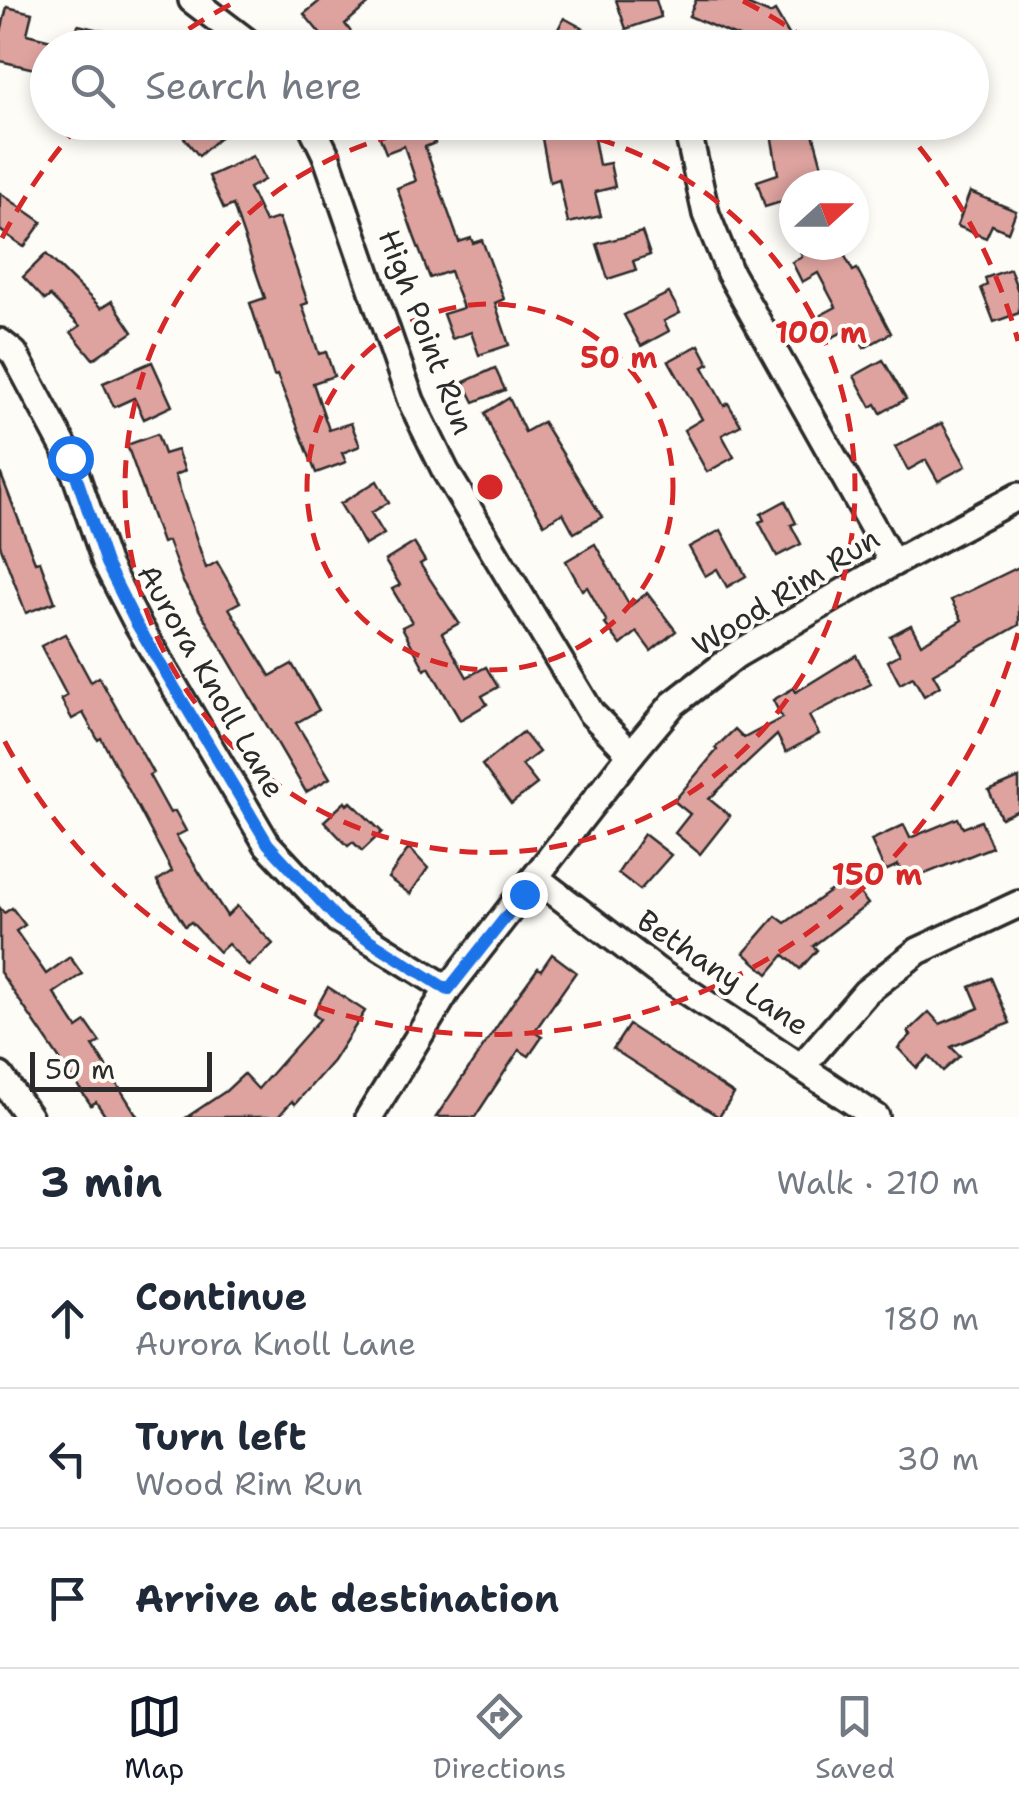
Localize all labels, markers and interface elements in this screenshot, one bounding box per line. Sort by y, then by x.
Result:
search box [30,30,989,140]
icon: search [65,58,120,113]
text: Search here [145,60,362,111]
north arrow [779,170,869,260]
street label: High Point Run [369,223,484,440]
text: 100 m [775,312,867,353]
text: 50 m [580,337,658,378]
route start [48,436,94,482]
centre of rings [472,469,508,505]
street label: Wood Rim Run [684,518,887,666]
street label: Aurora Knoll Lane [128,556,295,805]
text: 150 m [832,854,922,895]
route end [502,872,548,918]
street label: Bethany Lane [629,900,817,1045]
scale bar [30,1047,212,1092]
text: 50 m [45,1050,115,1088]
text: 3 min [40,1154,162,1210]
text: Walk · 210 m [777,1161,979,1204]
text: Continue [135,1271,307,1322]
icon: ahead [40,1291,95,1346]
text: 180 m [883,1297,979,1340]
text: Aurora Knoll Lane [135,1322,416,1365]
text: Turn left [135,1411,307,1462]
icon: left [40,1431,95,1486]
text: 30 m [896,1437,979,1480]
text: Wood Rim Run [135,1462,363,1505]
icon: arrive [40,1571,95,1626]
text: Arrive at destination [135,1573,559,1624]
tab: Map [124,1689,184,1787]
tab: Directions [433,1689,566,1787]
tab: Saved [815,1689,895,1787]

